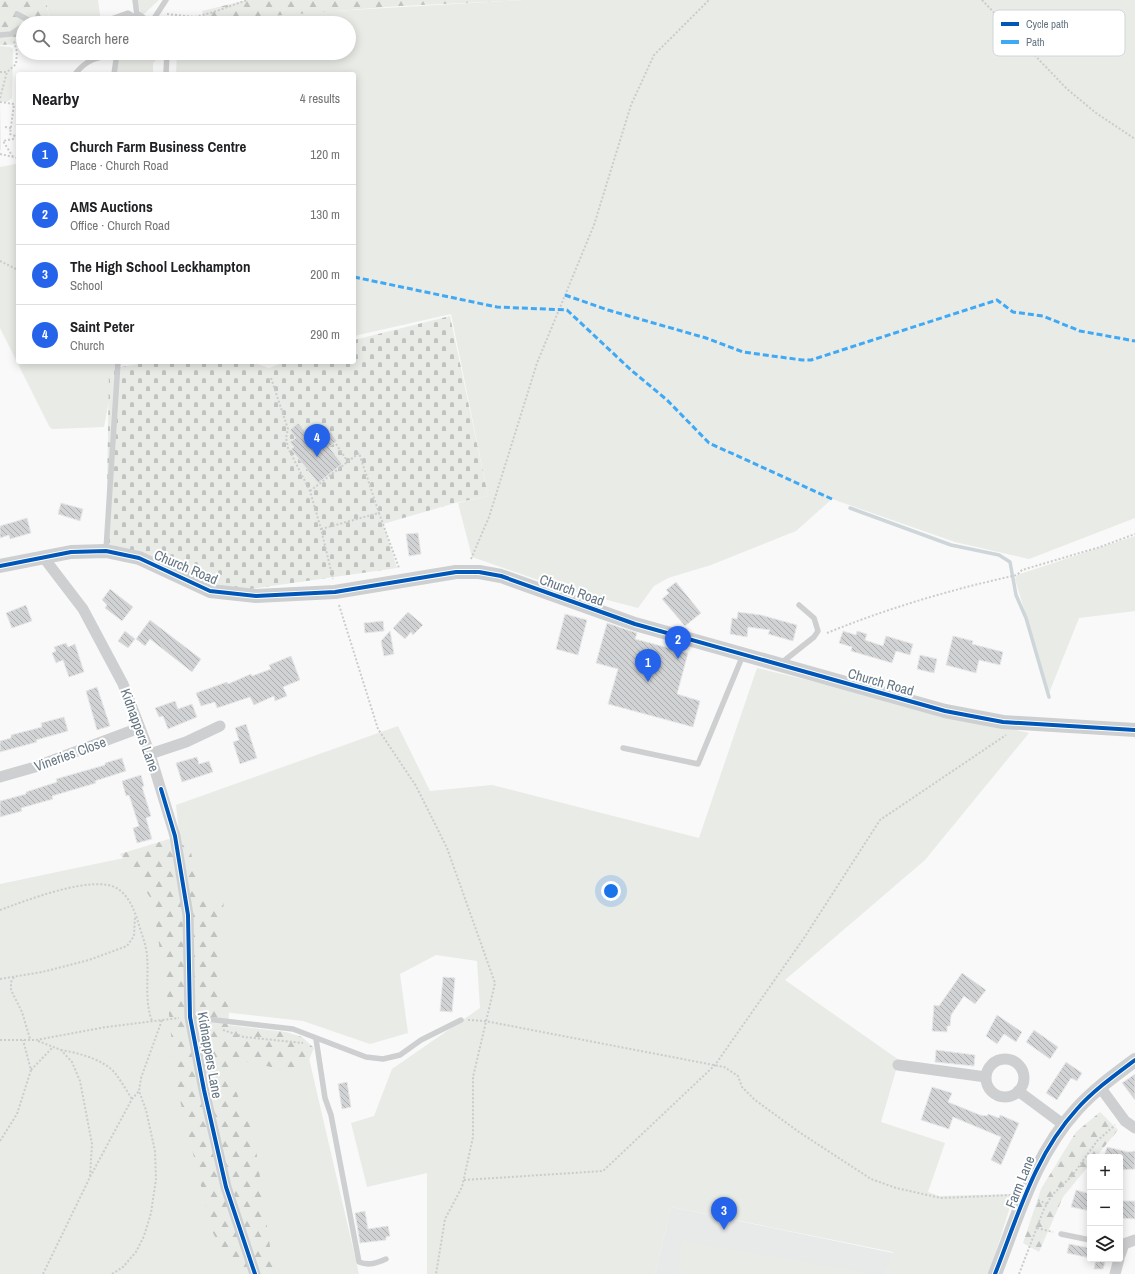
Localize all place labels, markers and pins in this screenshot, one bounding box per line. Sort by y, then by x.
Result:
pin: 4 [304,424,330,457]
pin: 2 [665,626,691,659]
pin: 1 [635,649,661,682]
pin: 3 [711,1197,737,1230]

